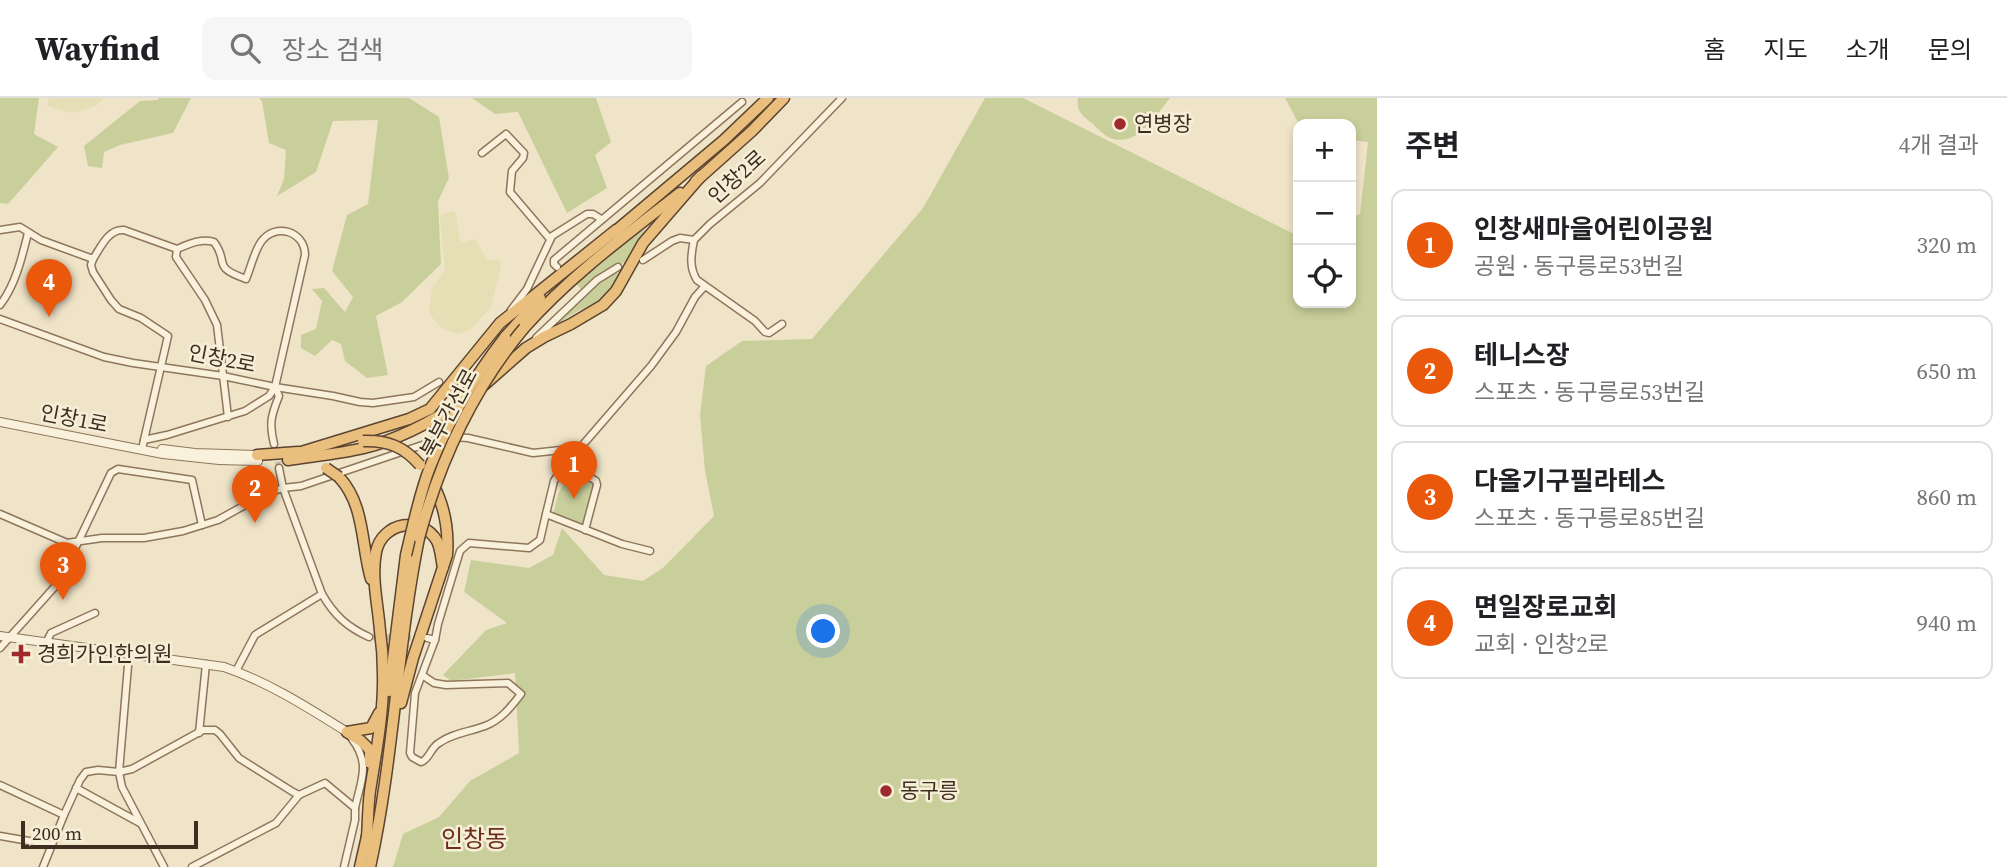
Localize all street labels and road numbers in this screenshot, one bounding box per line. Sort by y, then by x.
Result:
street label: 인창2로 [702,143,772,210]
street label: 인창2로 [186,338,258,379]
street label: 북부간선로 [413,363,484,462]
street label: 인창1로 [38,398,110,439]

